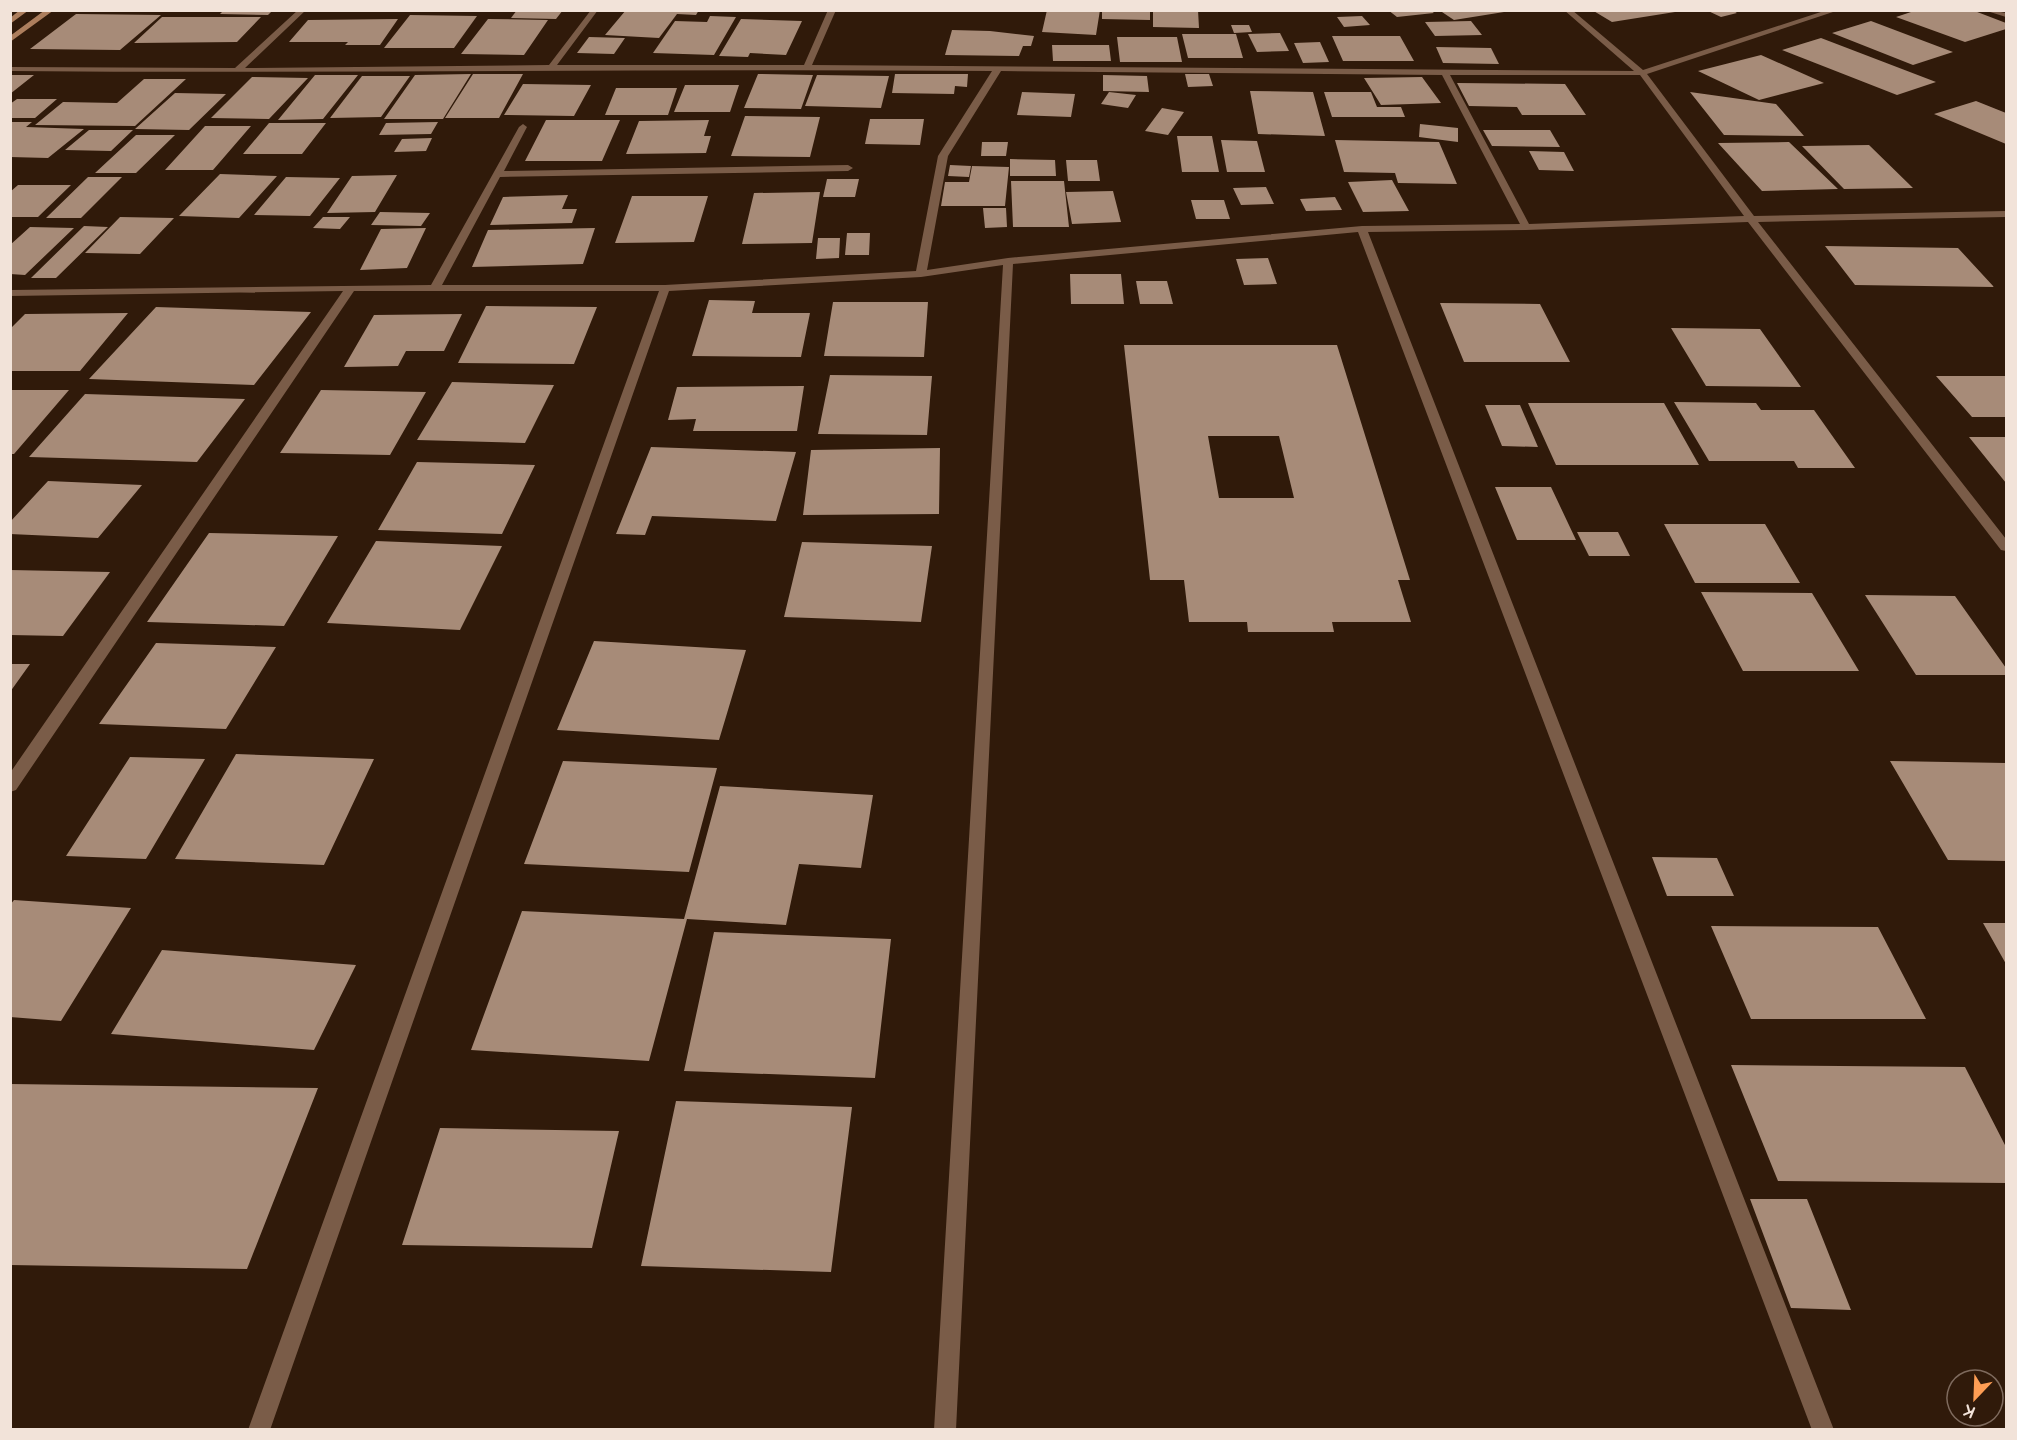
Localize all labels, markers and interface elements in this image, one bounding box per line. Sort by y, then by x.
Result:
north arrow [1945,1368,2005,1428]
text: K [1960,1399,1978,1422]

